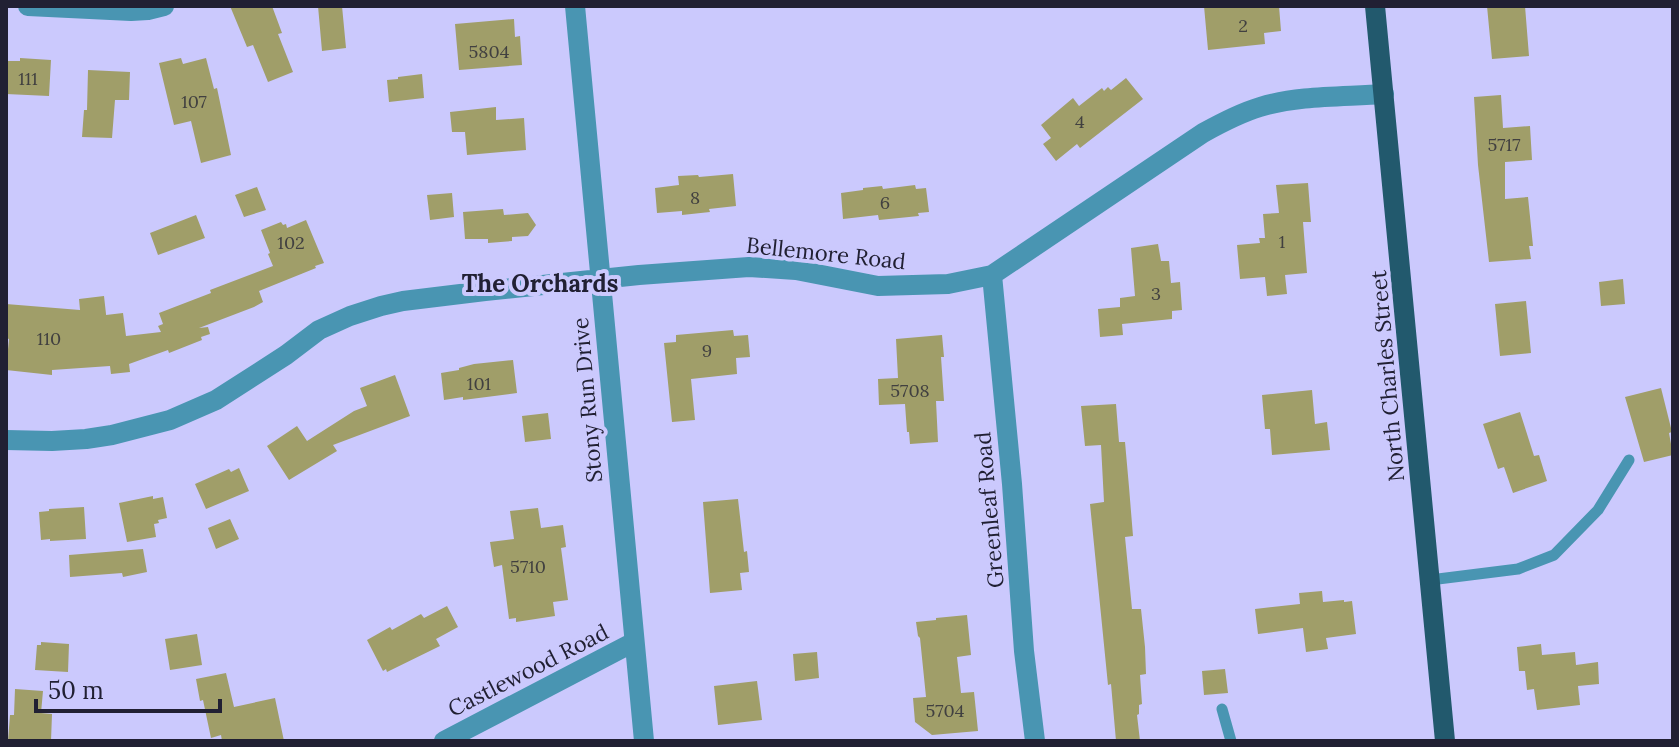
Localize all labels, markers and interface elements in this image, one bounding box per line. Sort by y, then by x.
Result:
house number: 2 [1238,14,1248,37]
house number: 5804 [469,40,510,63]
house number: 111 [18,67,38,90]
house number: 107 [181,90,207,113]
house number: 4 [1075,110,1085,133]
house number: 5717 [1488,133,1520,156]
house number: 8 [690,186,700,209]
house number: 6 [880,191,890,214]
house number: 1 [1279,230,1285,253]
house number: 102 [277,231,305,254]
street label: Bellemore Road [745,231,907,275]
district label: The Orchards [462,268,618,299]
street label: North Charles Street [1364,269,1410,483]
house number: 3 [1151,282,1161,305]
street label: Stony Run Drive [566,316,608,484]
house number: 110 [37,327,61,350]
house number: 9 [702,339,712,362]
house number: 101 [467,372,491,395]
house number: 5708 [890,379,930,402]
street label: Greenleaf Road [968,431,1010,589]
house number: 5710 [510,555,546,578]
street label: Castlewood Road [443,617,613,723]
scale bar [36,663,220,713]
text: 50 m [48,675,104,706]
house number: 5704 [925,699,965,722]

